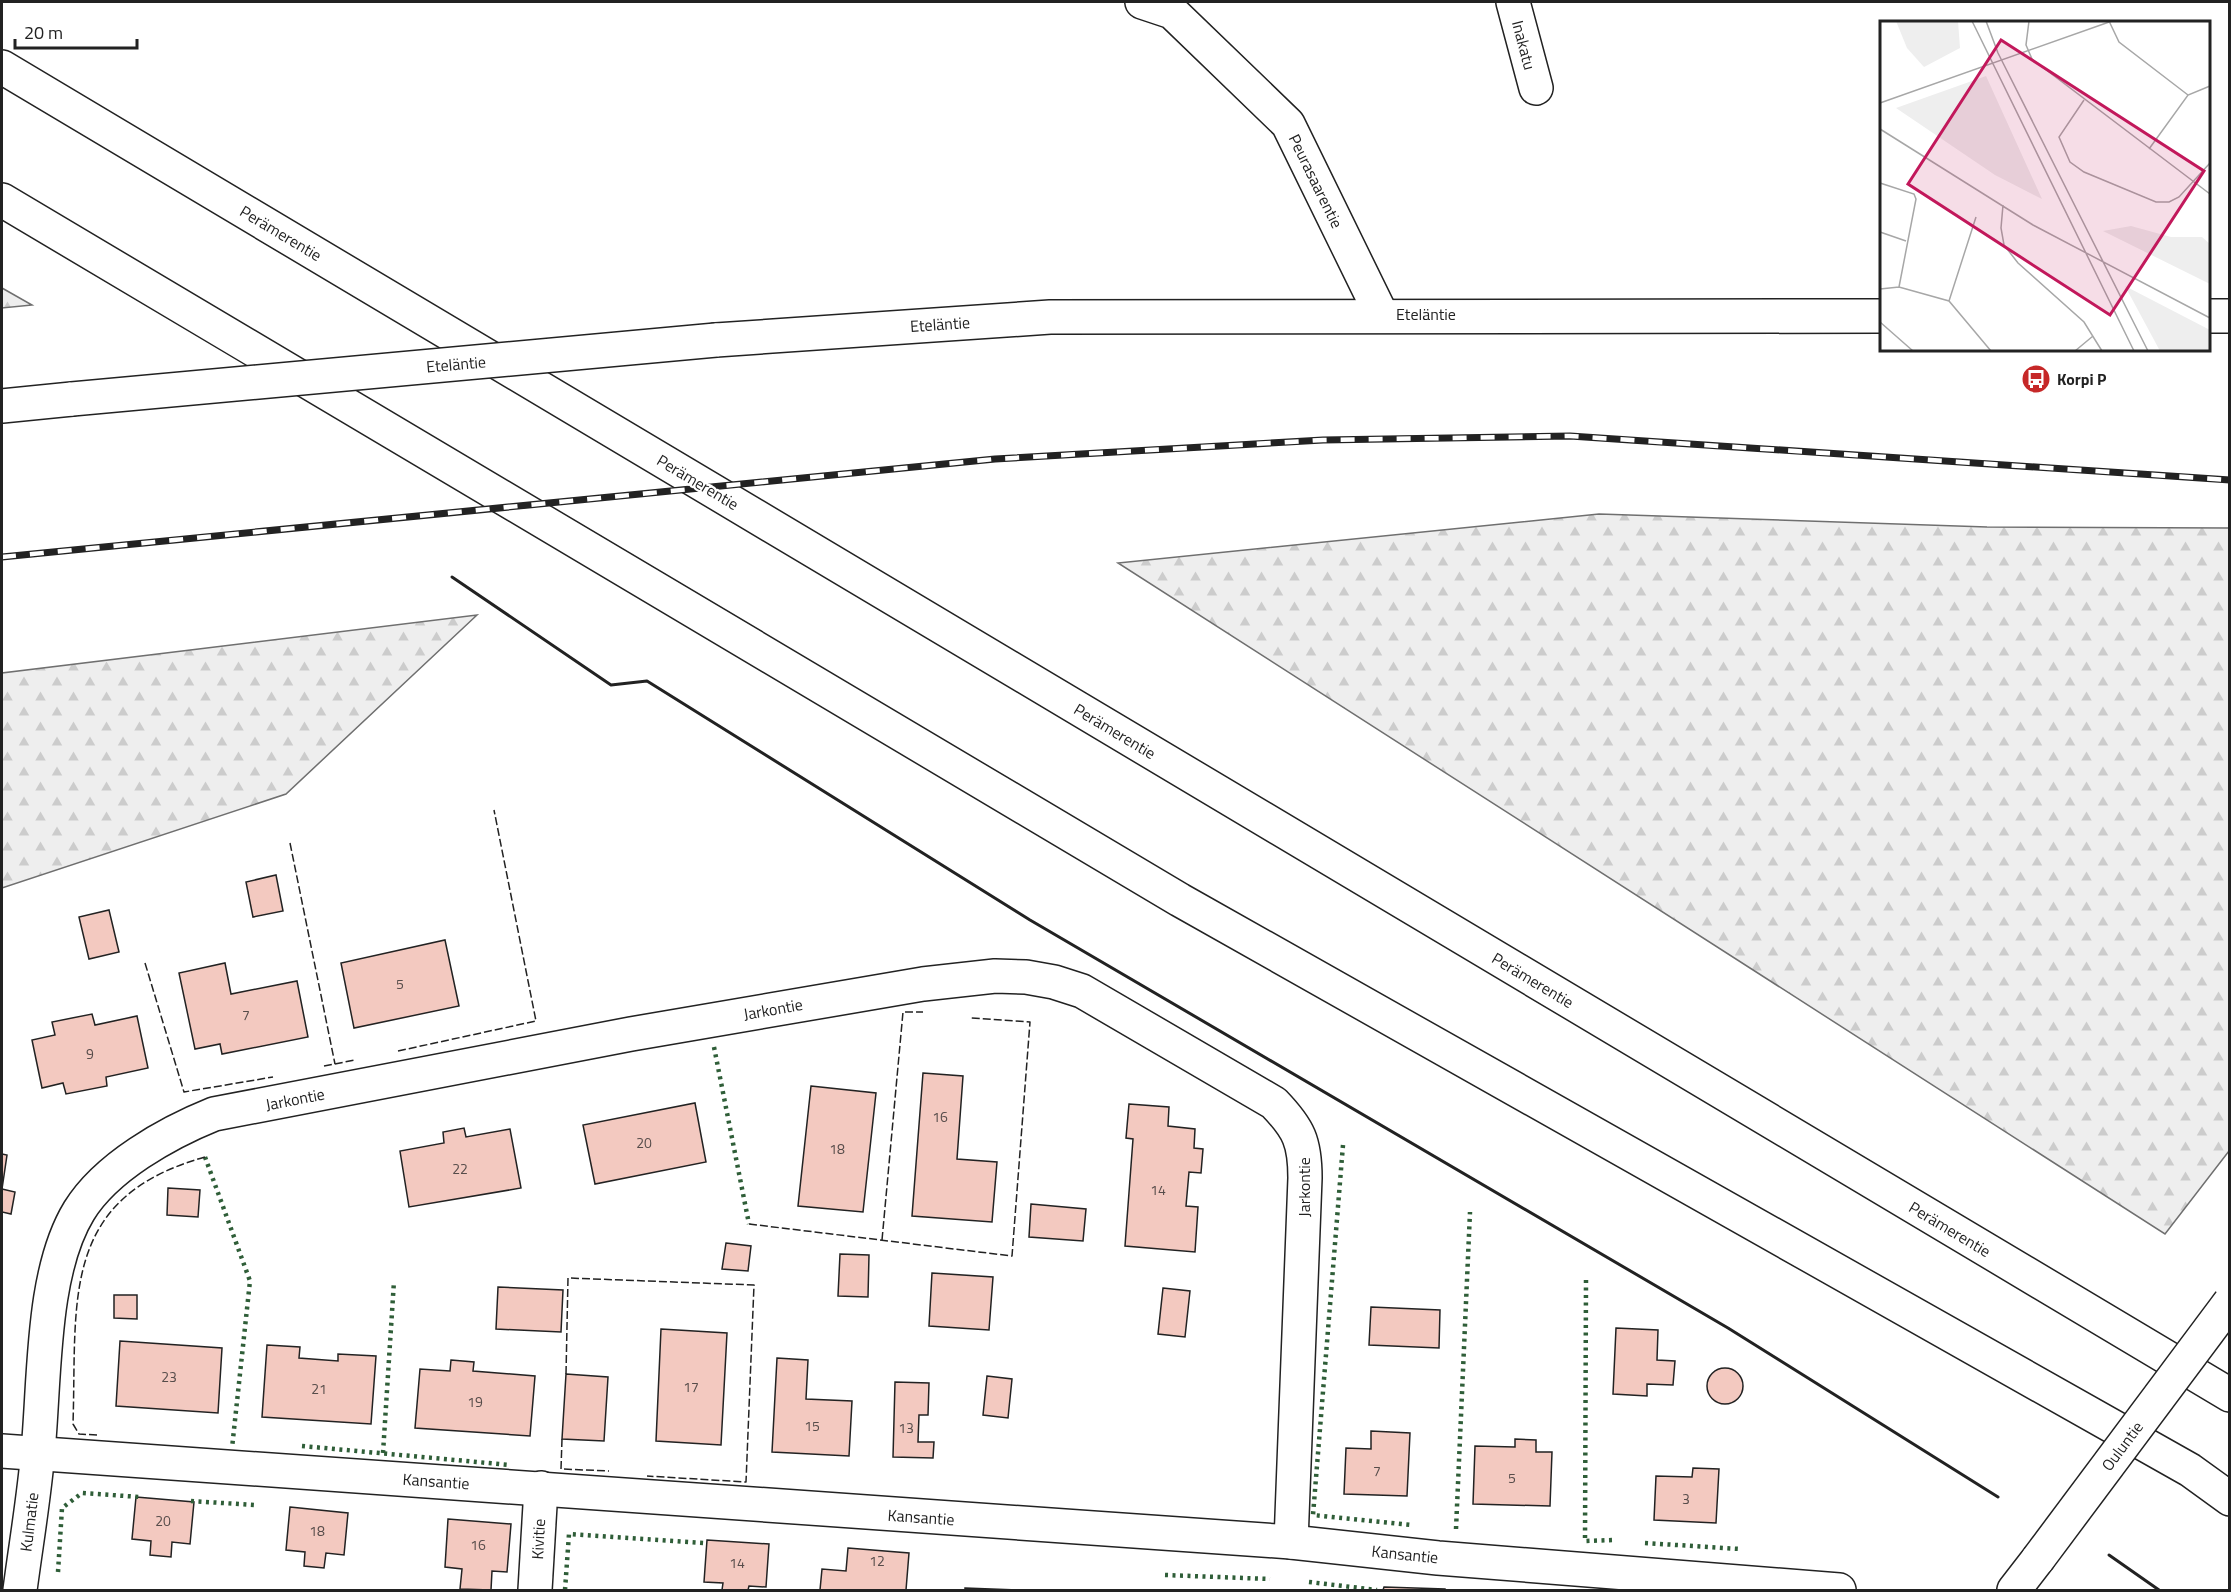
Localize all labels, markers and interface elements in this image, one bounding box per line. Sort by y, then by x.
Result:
scale bar [15,12,136,50]
street label: Inakatu [1506,18,1542,72]
text: 20 m [24,19,63,46]
inset map [1880,21,2210,351]
street label: Peurasaarentie [1283,130,1349,232]
street label: Perämerentie [236,199,326,267]
street label: Eteläntie [1396,302,1456,326]
street label: Eteläntie [909,310,971,338]
street label: Eteläntie [425,349,487,379]
bus stop icon: Korpi P [2020,363,2052,395]
place label: Korpi P [2057,367,2107,391]
street label: Perämerentie [653,448,743,516]
street label: Perämerentie [1070,697,1160,765]
street label: Perämerentie [1488,946,1578,1014]
house number: 5 [396,973,404,994]
street label: Jarkontie [741,992,805,1026]
house number: 7 [242,1004,250,1025]
house number: 9 [86,1043,94,1064]
street label: Jarkontie [263,1082,327,1116]
house number: 16 [932,1106,948,1127]
house number: 20 [636,1132,652,1153]
house number: 18 [829,1138,845,1159]
street label: Jarkontie [1292,1157,1316,1217]
house number: 22 [452,1158,468,1179]
house number: 14 [1150,1179,1166,1200]
street label: Perämerentie [1905,1195,1995,1263]
house number: 23 [161,1366,177,1387]
house number: 17 [683,1376,699,1397]
house number: 21 [311,1378,327,1399]
house number: 19 [467,1391,483,1412]
house number: 15 [804,1415,820,1436]
street label: Ouluntie [2095,1416,2149,1476]
house number: 13 [898,1417,914,1438]
house number: 7 [1373,1460,1381,1481]
street label: Kansantie [402,1467,470,1495]
house number: 5 [1508,1467,1516,1488]
house number: 3 [1682,1488,1690,1509]
street label: Kulmatie [13,1491,45,1553]
street label: Kansantie [887,1503,955,1531]
house number: 20 [155,1510,171,1531]
street label: Kivitie [525,1518,551,1560]
house number: 18 [309,1520,325,1541]
house number: 16 [470,1534,486,1555]
street label: Kansantie [1370,1539,1440,1569]
house number: 12 [869,1550,885,1571]
house number: 14 [729,1552,745,1573]

